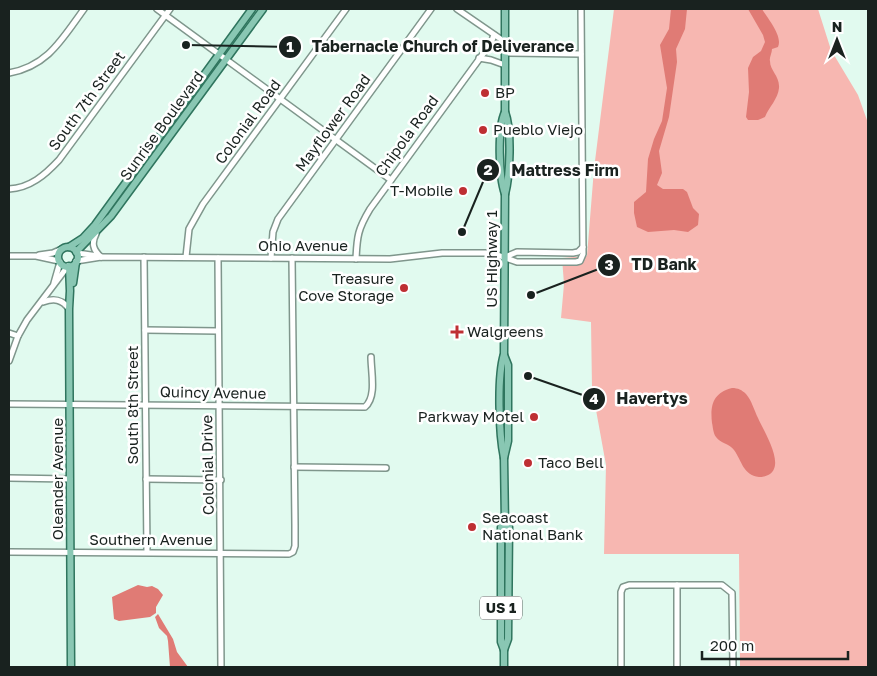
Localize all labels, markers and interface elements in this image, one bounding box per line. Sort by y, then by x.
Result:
north arrow [812,15,862,65]
text: N [832,18,842,35]
callout: Tabernacle Church of Deliverance [277,31,585,62]
text: Tabernacle Church of Deliverance [312,36,574,56]
text: 1 [286,37,294,55]
street label: South 7th Street [44,47,128,153]
street label: Sunrise Boulevard [115,67,207,184]
street label: Mayflower Road [291,70,374,175]
street label: Colonial Road [211,76,284,167]
place label: BP [495,83,515,101]
marker: BP [479,87,491,99]
street label: Chipola Road [371,92,442,179]
place label: Pueblo Viejo [493,120,583,138]
marker: Pueblo Viejo [477,124,489,136]
callout: Mattress Firm [476,154,628,185]
text: 2 [483,160,493,178]
text: Mattress Firm [511,160,619,180]
place label: T-Mobile [390,181,453,199]
marker: T-Mobile [457,185,469,197]
street label: US Highway 1 [482,210,500,308]
street label: Ohio Avenue [258,236,348,254]
callout: TD Bank [596,249,707,280]
text: TD Bank [631,254,697,274]
text: 3 [604,255,614,273]
place label: Treasure Cove Storage [298,269,394,304]
marker: Treasure Cove Storage [398,282,410,294]
place label: Walgreens [467,322,543,340]
marker: Walgreens [451,326,463,338]
street label: South 8th Street [123,345,141,465]
street label: Quincy Avenue [160,382,267,402]
callout: Havertys [581,383,698,414]
text: Havertys [616,388,688,408]
text: 4 [589,389,599,407]
place label: Parkway Motel [418,407,524,425]
marker: Parkway Motel [528,411,540,423]
street label: Colonial Drive [197,414,217,515]
street label: Oleander Avenue [48,417,66,540]
place label: Taco Bell [538,453,604,471]
marker: Taco Bell [522,457,534,469]
place label: Seacoast National Bank [482,508,584,543]
marker: Seacoast National Bank [466,521,478,533]
street label: Southern Avenue [89,530,213,548]
road number: US 1 [480,596,522,620]
scale bar [702,628,848,660]
text: 200 m [710,636,754,654]

